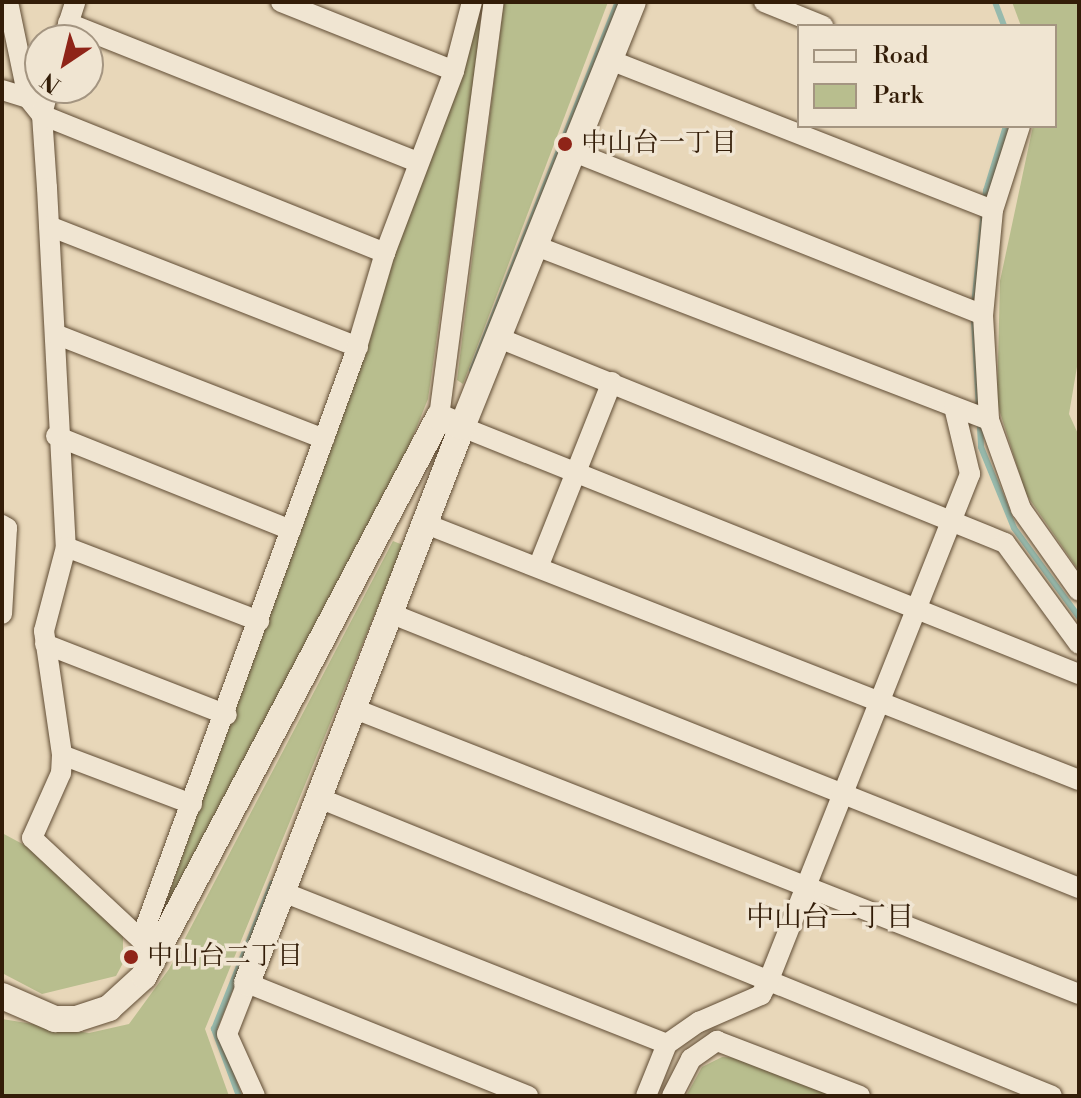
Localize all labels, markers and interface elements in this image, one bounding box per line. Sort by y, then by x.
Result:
north arrow [24,24,104,104]
legend [797,24,1057,128]
text: Road [873,41,929,71]
text: N [36,66,66,98]
text: Park [873,81,923,111]
place label: 中山台一丁目 [581,128,737,160]
marker: 中山台一丁目 [556,135,574,153]
district label: 中山台一丁目 [746,901,914,935]
place label: 中山台二丁目 [147,941,303,973]
marker: 中山台二丁目 [122,948,140,966]

